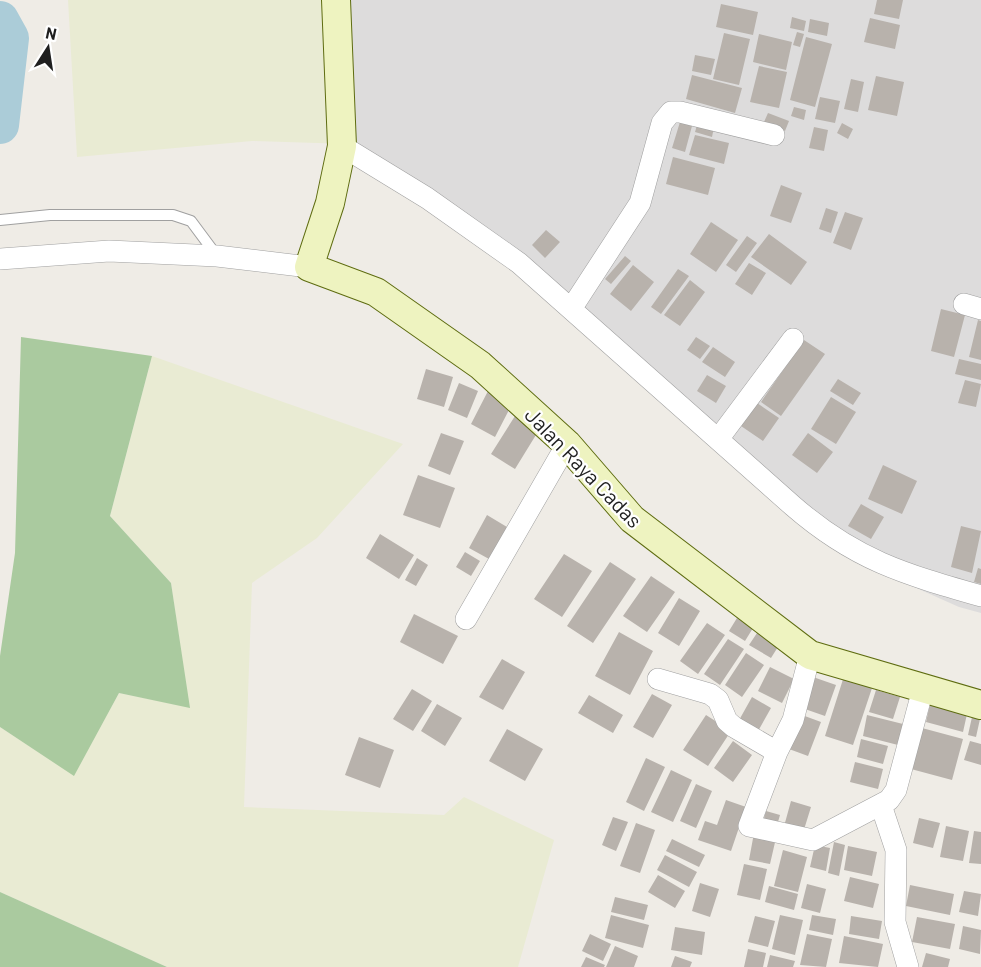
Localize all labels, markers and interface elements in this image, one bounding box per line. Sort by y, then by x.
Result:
north arrow [18,18,78,78]
text: N [44,22,58,43]
street label: Jalan Raya Cadas [520,402,648,532]

